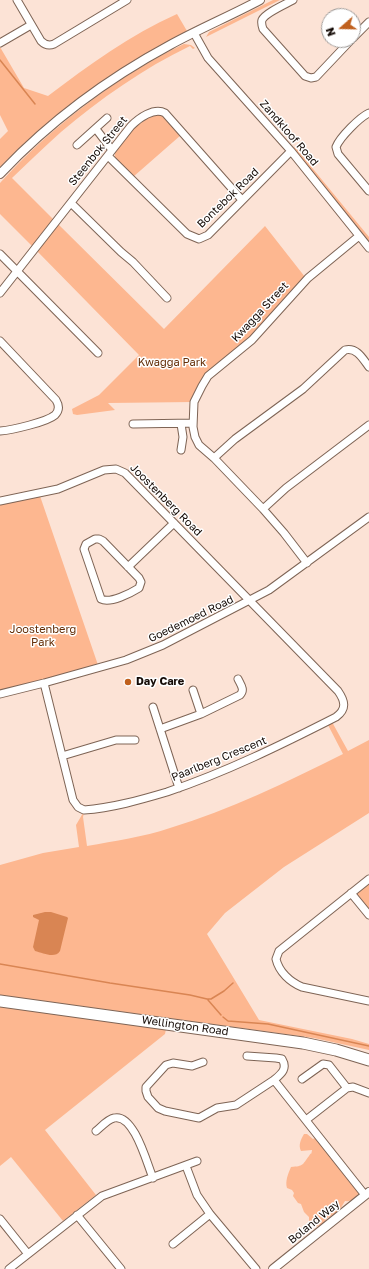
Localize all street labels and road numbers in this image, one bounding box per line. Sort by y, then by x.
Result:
street label: Zandkloof Road [257,97,321,169]
street label: Steenbok Street [66,114,130,188]
street label: Bontebok Road [194,165,262,231]
street label: Kwagga Street [229,279,291,345]
street label: Joostenberg Road [127,461,205,539]
street label: Goedemoed Road [146,593,236,645]
street label: Paarlberg Crescent [169,734,269,784]
street label: Wellington Road [141,1013,229,1039]
street label: Boland Way [286,1197,342,1247]

